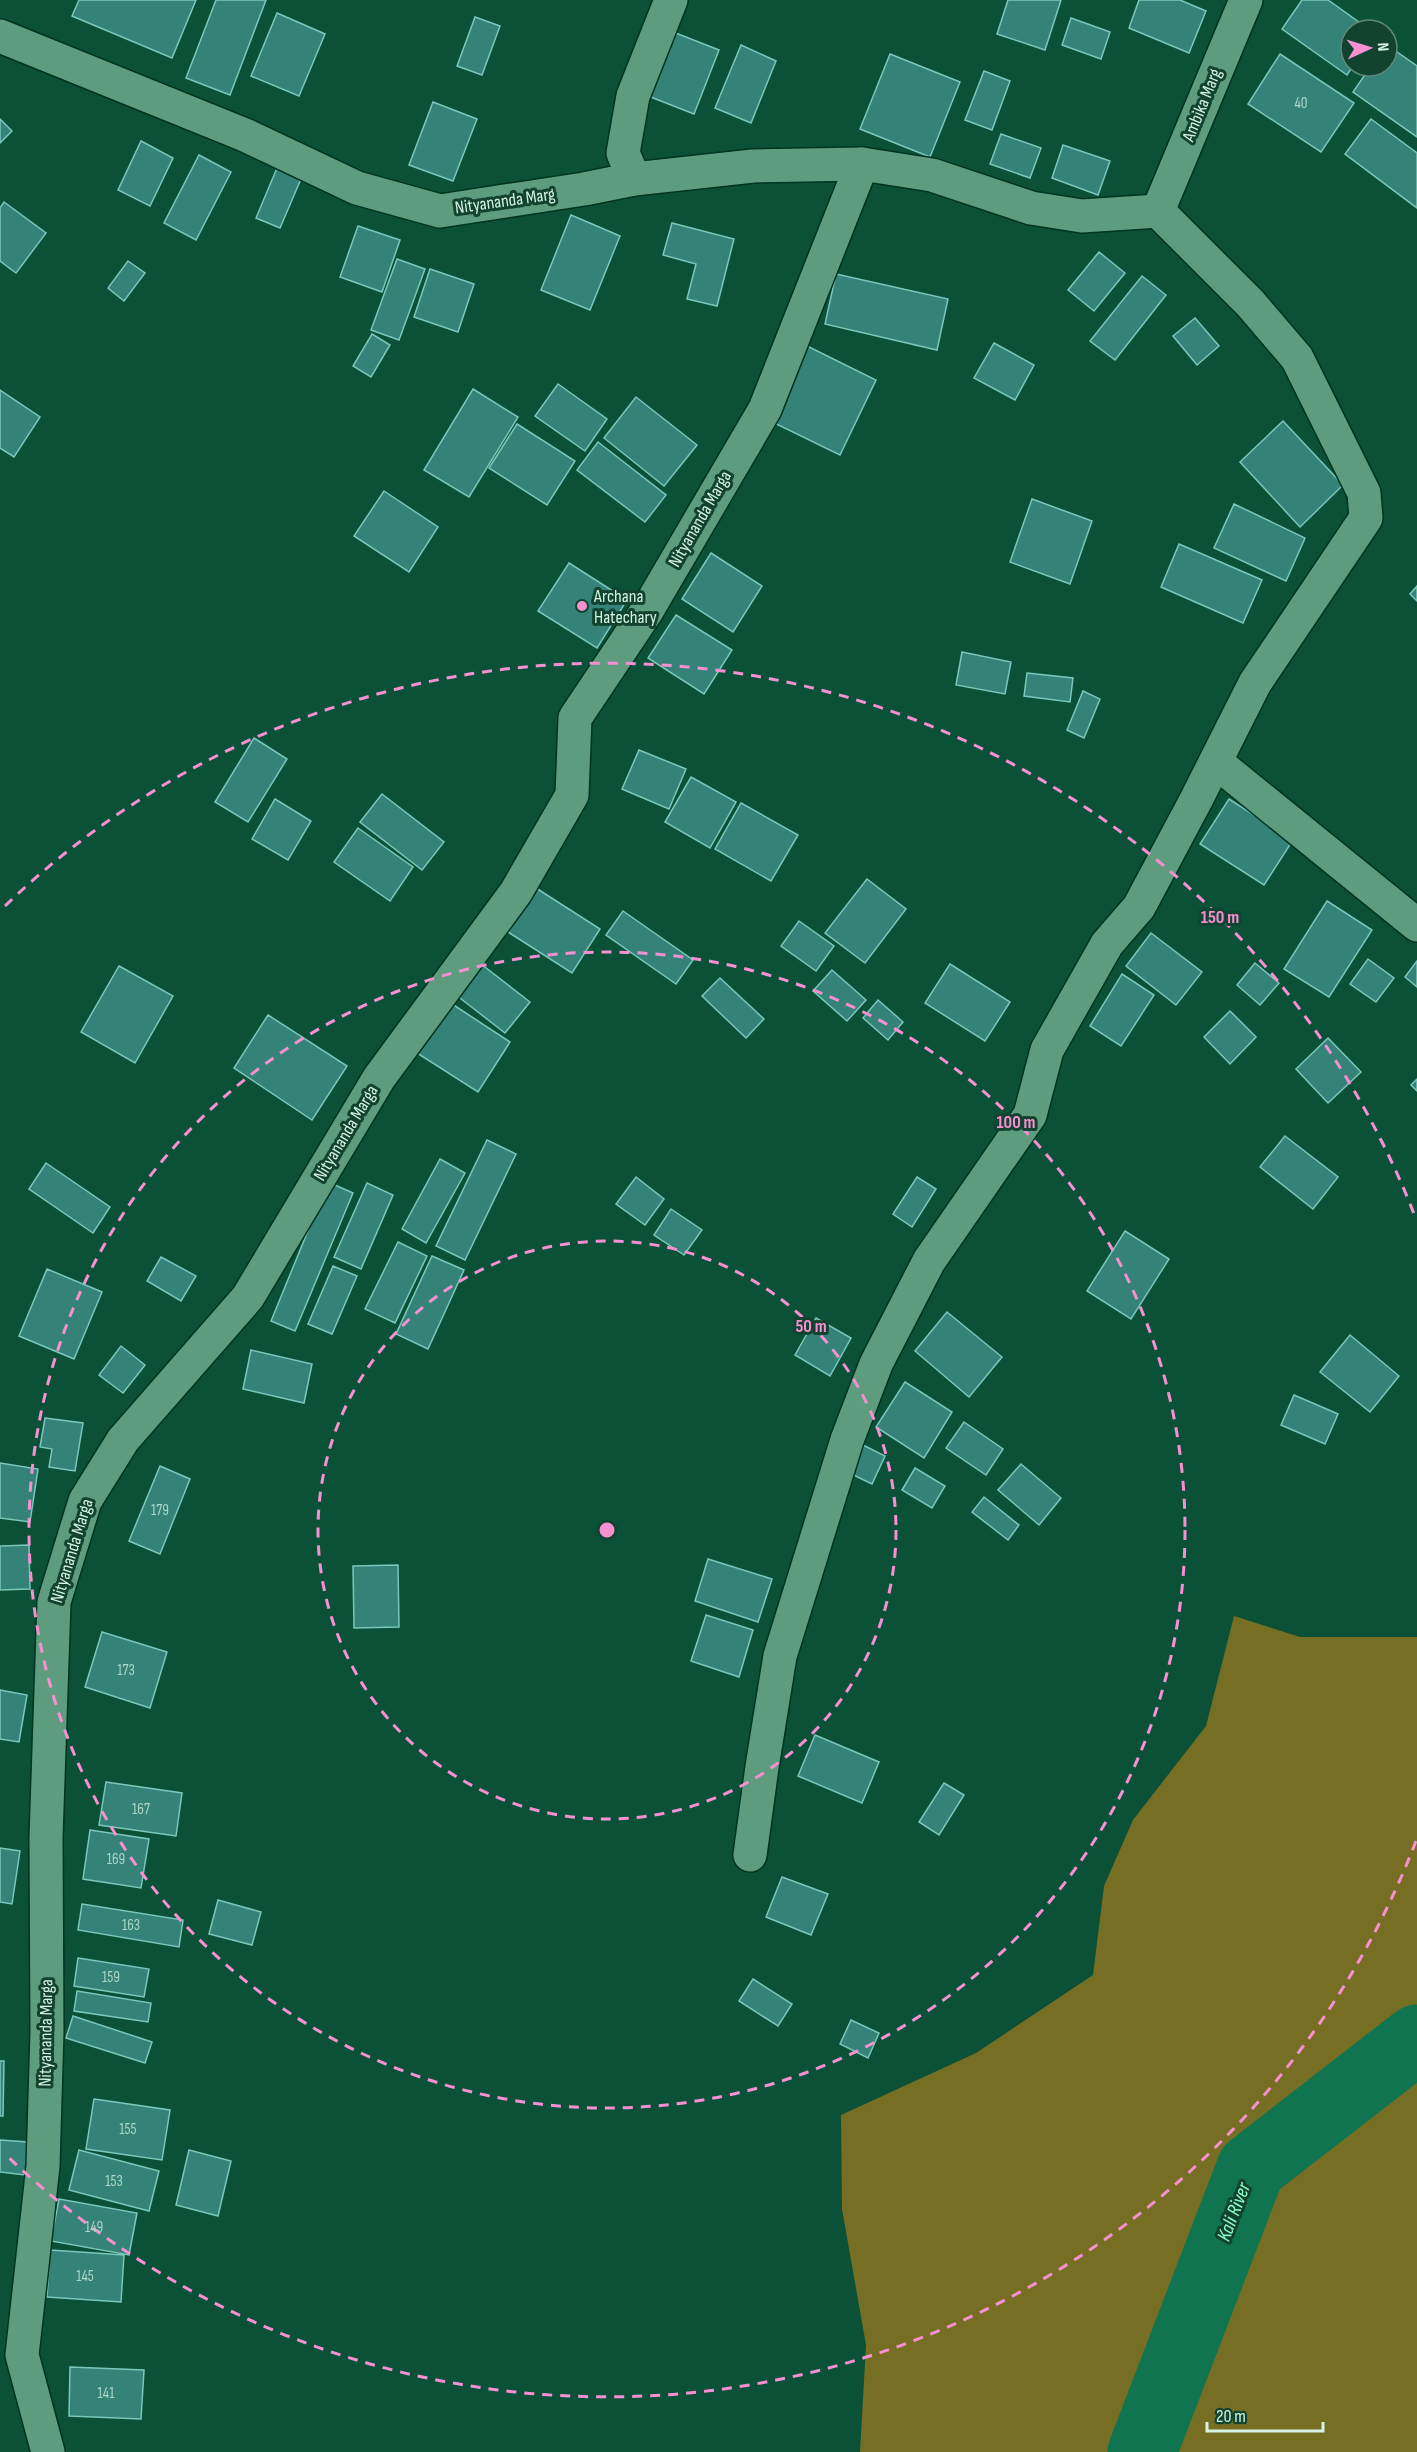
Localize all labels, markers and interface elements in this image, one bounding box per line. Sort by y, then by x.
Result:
north arrow [1339,18,1399,78]
text: N [1373,42,1392,52]
street label: Ambika Marg [1178,66,1226,145]
house number: 40 [1295,94,1307,113]
street label: Nityananda Marg [454,184,556,218]
street label: Nityananda Marga [664,467,736,571]
place label: Archana Hatechary [593,586,657,628]
marker: Archana Hatechary [575,599,589,613]
text: 150 m [1201,907,1239,928]
street label: Nityananda Marga [309,1081,383,1184]
text: 100 m [997,1112,1036,1133]
text: 50 m [795,1316,827,1337]
street label: Nityananda Marga [46,1496,98,1605]
house number: 179 [151,1501,169,1520]
centre of rings [597,1520,617,1540]
house number: 173 [117,1661,135,1680]
house number: 167 [132,1800,150,1819]
house number: 169 [107,1850,125,1869]
house number: 163 [122,1916,140,1935]
house number: 159 [102,1968,120,1987]
street label: Nityananda Marga [35,1979,57,2087]
house number: 155 [119,2120,137,2139]
house number: 153 [105,2172,123,2191]
water label: Kali River [1212,2178,1257,2245]
house number: 149 [85,2218,103,2237]
house number: 145 [76,2267,94,2286]
house number: 141 [98,2384,115,2403]
scale bar [1207,2395,1322,2433]
text: 20 m [1216,2406,1246,2427]

